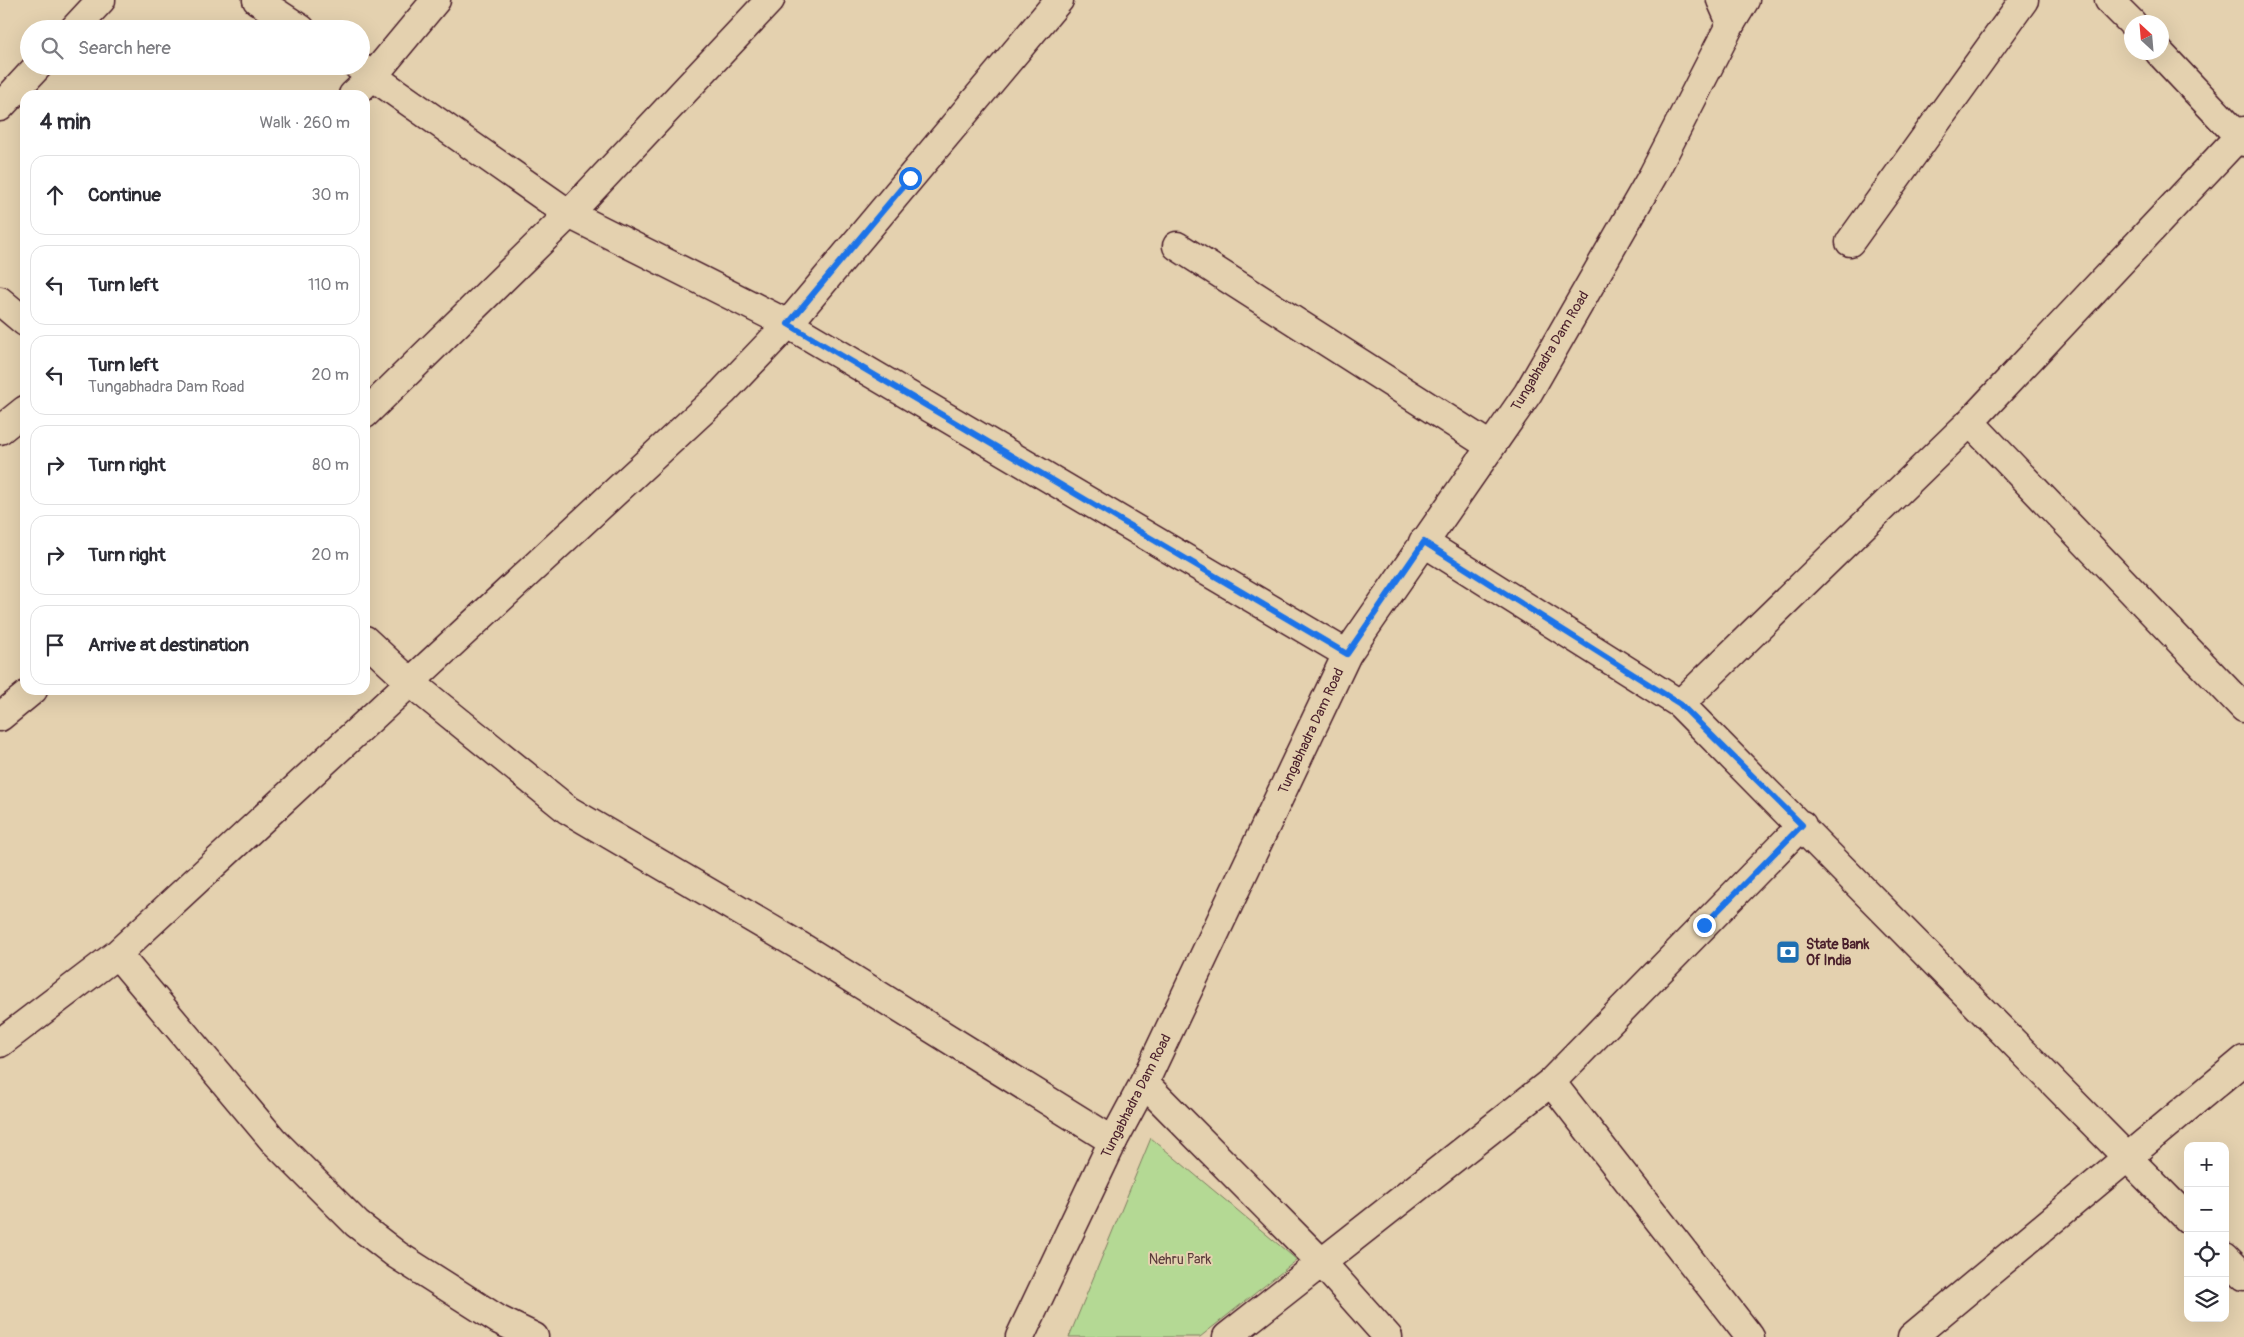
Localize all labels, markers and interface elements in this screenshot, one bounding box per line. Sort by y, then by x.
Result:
north arrow [2124,15,2169,60]
search box [20,20,370,75]
icon: search [38,34,66,62]
text: Search here [78,36,171,60]
text: 4 min [40,109,91,136]
text: Walk · 260 m [259,113,350,133]
route start [899,167,922,190]
icon: ahead [41,181,69,209]
text: Continue [88,183,161,207]
text: 30 m [311,185,349,205]
icon: left [41,271,69,299]
text: Turn left [88,273,158,297]
text: 110 m [308,275,349,295]
street label: Tungabhadra Dam Road [1507,288,1593,414]
text: Turn left [88,353,158,377]
icon: left [41,361,69,389]
text: 20 m [311,365,349,385]
text: Tungabhadra Dam Road [88,377,245,397]
icon: right [41,451,69,479]
text: Turn right [88,453,166,477]
text: 80 m [312,455,349,475]
icon: right [41,541,69,569]
text: Turn right [88,543,166,567]
text: 20 m [311,545,349,565]
icon: arrive [41,631,69,659]
text: Arrive at destination [88,633,249,657]
street label: Tungabhadra Dam Road [1274,665,1348,797]
route end [1693,914,1716,937]
place label: State Bank Of India [1806,936,1869,969]
bank icon: State Bank Of India [1775,939,1801,965]
street label: Tungabhadra Dam Road [1097,1031,1175,1161]
map controls [2184,1142,2229,1322]
button: + [2184,1142,2229,1187]
button: − [2184,1187,2229,1232]
button: locate [2184,1232,2229,1277]
park label: Nehru Park [1149,1251,1211,1268]
button: layers [2184,1277,2229,1322]

